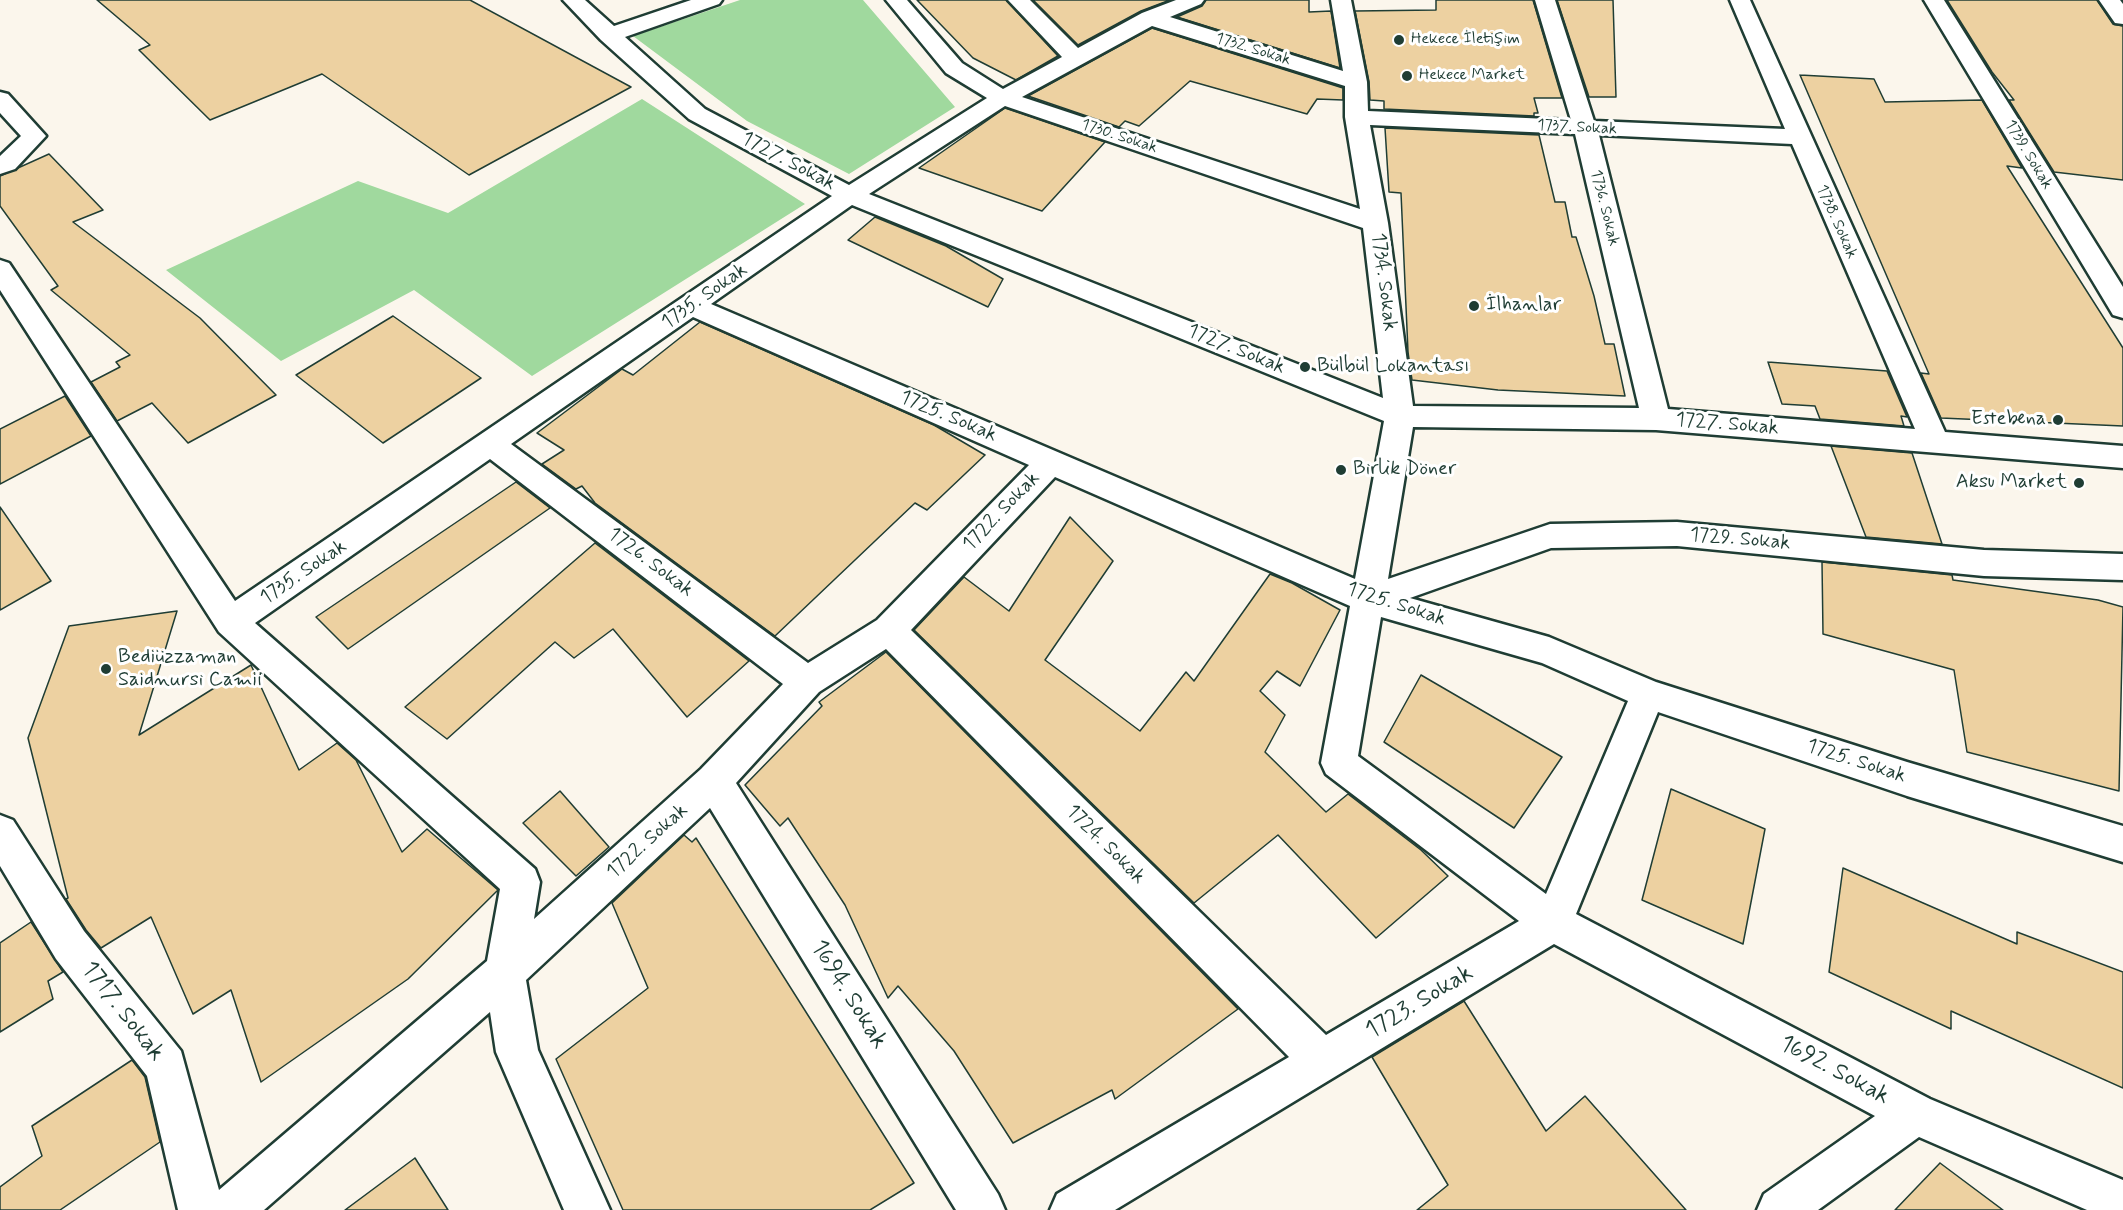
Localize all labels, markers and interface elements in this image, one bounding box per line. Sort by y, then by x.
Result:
street label: 1732. Sokak [1213,29,1293,71]
place label: Hekece İletişim [1411,30,1520,50]
marker: Hekece İletişim [1392,33,1406,47]
place label: Hekece Market [1419,66,1525,86]
marker: Hekece Market [1400,69,1414,83]
street label: 1730. Sokak [1079,116,1159,158]
street label: 1737. Sokak [1537,116,1617,140]
street label: 1739. Sokak [2000,117,2056,193]
street label: 1727. Sokak [737,127,839,197]
street label: 1736. Sokak [1585,168,1623,248]
street label: 1738. Sokak [1811,182,1861,262]
street label: 1734. Sokak [1365,231,1401,333]
street label: 1735. Sokak [657,259,753,335]
place label: İlhanlar [1486,294,1561,318]
marker: İlhanlar [1467,299,1481,313]
street label: 1727. Sokak [1184,320,1288,380]
place label: Bülbül Lokantası [1317,355,1469,379]
marker: Bülbül Lokantası [1298,360,1312,374]
street label: 1725. Sokak [896,386,1000,448]
place label: Estebena [1971,408,2046,432]
street label: 1727. Sokak [1675,409,1779,441]
marker: Estebena [2051,413,2065,427]
place label: Birlik Döner [1353,458,1456,482]
marker: Birlik Döner [1334,463,1348,477]
street label: 1722. Sokak [958,467,1046,557]
place label: Aksu Market [1956,471,2067,495]
marker: Aksu Market [2072,476,2086,490]
street label: 1726. Sokak [602,523,698,603]
street label: 1729. Sokak [1689,524,1791,556]
street label: 1735. Sokak [256,535,352,611]
street label: 1725. Sokak [1343,578,1449,632]
place label: Bediüzzaman Saidnursi Camii [118,646,262,693]
marker: Bediüzzaman Saidnursi Camii [99,662,113,676]
street label: 1725. Sokak [1803,735,1909,789]
street label: 1722. Sokak [602,799,694,885]
street label: 1724. Sokak [1060,800,1150,890]
street label: 1694. Sokak [803,935,893,1055]
street label: 1717. Sokak [74,956,170,1068]
street label: 1723. Sokak [1361,960,1479,1046]
street label: 1692. Sokak [1774,1030,1894,1112]

